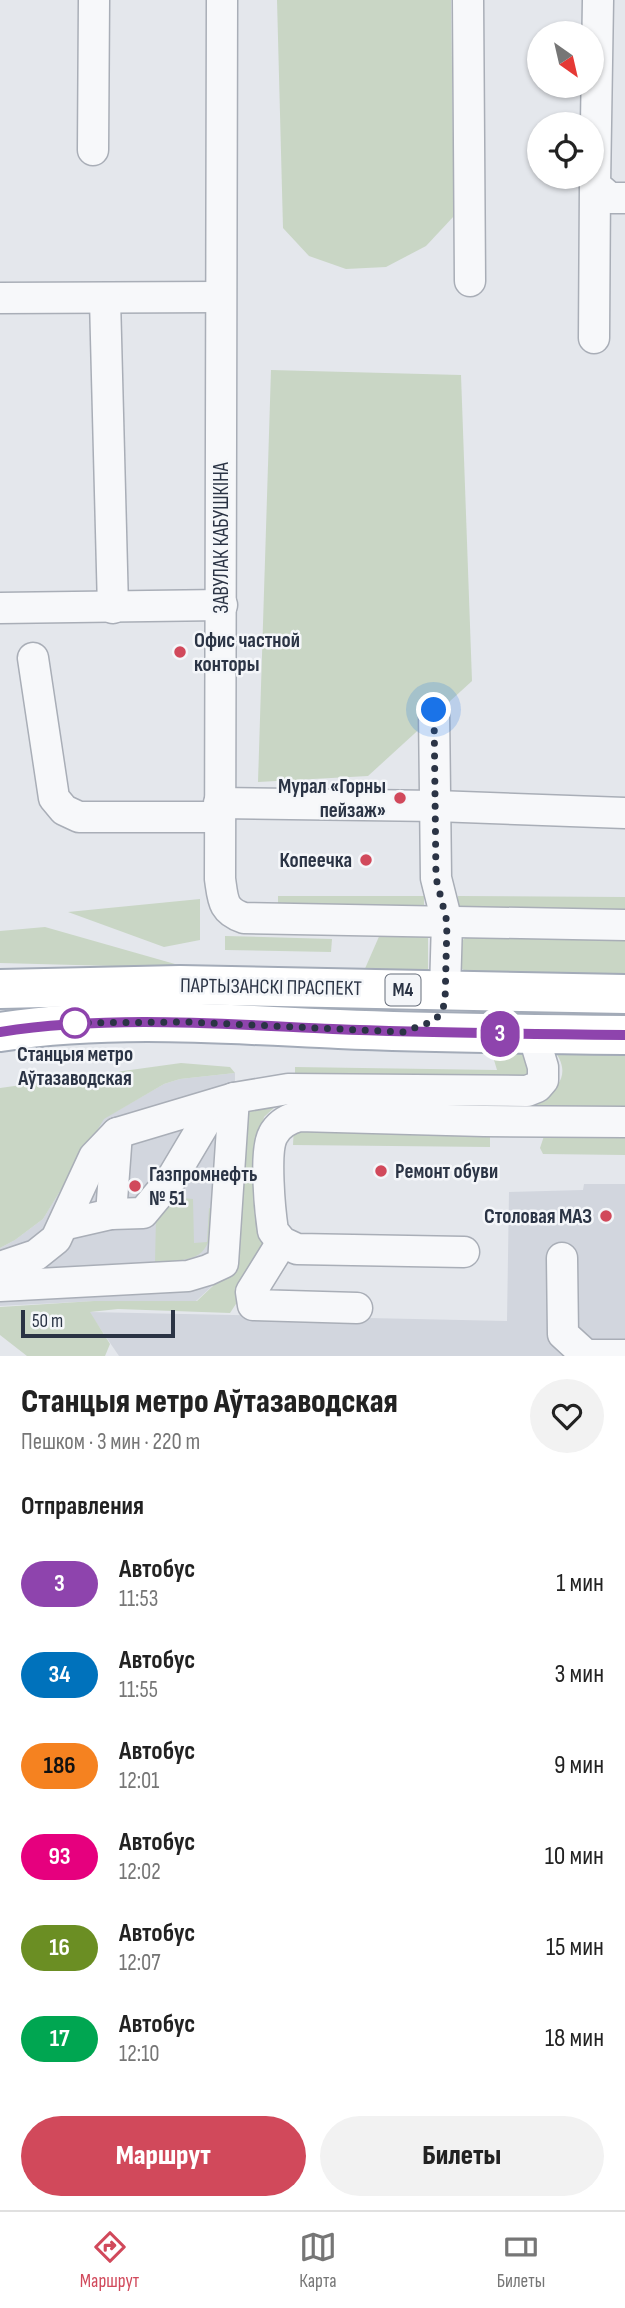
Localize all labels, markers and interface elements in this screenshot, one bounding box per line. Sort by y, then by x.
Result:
north arrow [527,21,604,98]
map controls [527,21,604,189]
button: locate [527,112,604,189]
street label: ЗАВУЛАК КАБУШКІНА [209,461,234,614]
place label: Офис частной конторы [194,628,300,677]
marker: Офис частной конторы [172,644,188,660]
your location [416,692,451,727]
place label: Мурал «Горны пейзаж» [278,774,386,823]
marker: Мурал «Горны пейзаж» [392,790,408,806]
place label: Копеечка [279,848,352,873]
marker: Копеечка [358,852,374,868]
street label: ПАРТЫЗАНСКІ ПРАСПЕКТ [180,973,363,1001]
road number: М4 [386,974,420,1006]
marker: Станцыя метро Аўтазаводская [60,1008,90,1038]
line badge: 3 [477,1011,523,1057]
text: 3 [495,1019,505,1048]
place label: Станцыя метро Аўтазаводская [17,1042,133,1091]
place label: Ремонт обуви [395,1159,498,1184]
place label: Газпромнефть № 51 [149,1162,257,1211]
marker: Ремонт обуви [373,1163,389,1179]
marker: Газпромнефть № 51 [127,1178,143,1194]
place label: Столовая МАЗ [484,1204,592,1229]
marker: Столовая МАЗ [598,1208,614,1224]
scale bar [21,1307,175,1339]
text: 50 m [32,1310,63,1333]
button: heart [530,1379,604,1453]
text: Станцыя метро Аўтазаводская [21,1382,398,1422]
text: Пешком · 3 мин · 220 m [21,1428,200,1456]
text: Отправления [21,1491,144,1522]
text: Автобус [119,1554,195,1585]
text: 1 мин [556,1568,604,1599]
text: 3 [54,1569,65,1598]
text: 11:53 [119,1585,158,1613]
text: Автобус [119,1645,195,1676]
text: 3 мин [555,1659,604,1690]
text: 34 [49,1660,70,1689]
text: 11:55 [119,1676,158,1704]
text: Автобус [119,1736,195,1767]
text: 9 мин [554,1750,604,1781]
text: 186 [43,1751,76,1780]
text: 12:01 [119,1767,159,1795]
text: Автобус [119,1827,195,1858]
text: 10 мин [545,1841,604,1872]
text: 93 [48,1842,71,1871]
text: 12:02 [119,1858,161,1886]
text: Автобус [119,1918,195,1949]
text: 15 мин [546,1932,604,1963]
text: 16 [49,1933,70,1962]
text: 12:07 [119,1949,161,1977]
text: Автобус [119,2009,195,2040]
text: 18 мин [545,2023,604,2054]
text: 17 [50,2024,69,2053]
text: 12:10 [119,2040,159,2068]
button: Маршрут [21,2116,306,2196]
button: Билеты [320,2116,604,2196]
tab: Маршрут [80,2228,139,2293]
tab: Карта [299,2228,337,2293]
tab: Билеты [497,2228,545,2293]

